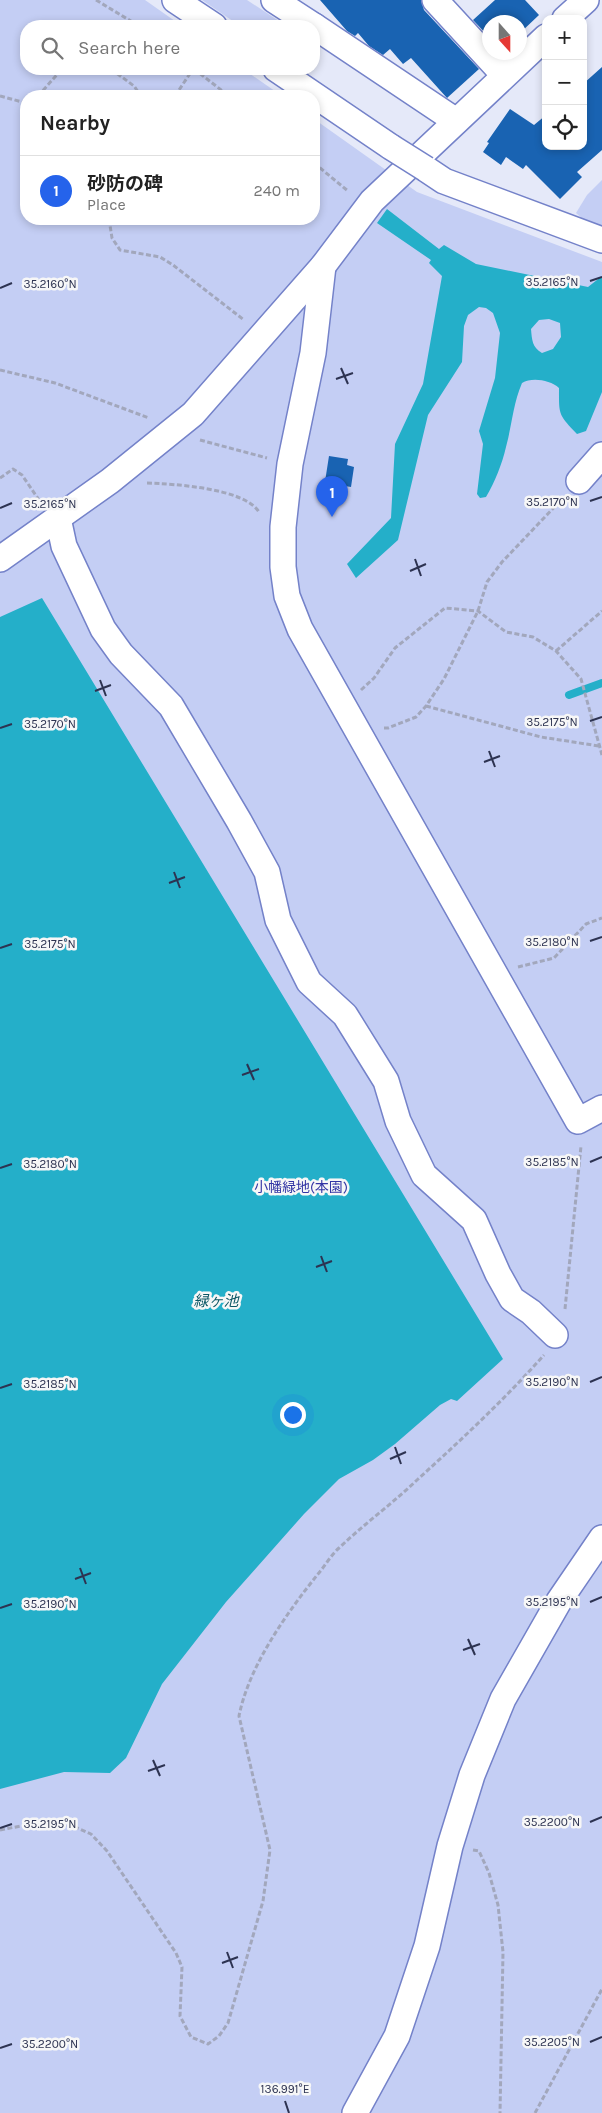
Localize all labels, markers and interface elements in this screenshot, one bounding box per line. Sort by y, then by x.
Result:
north arrow [482,15,527,60]
map controls [542,15,587,150]
button: + [542,15,587,60]
search box [20,20,320,75]
icon: search [38,34,66,62]
text: Search here [78,37,180,59]
button: − [542,60,587,105]
button: locate [542,105,587,150]
text: Nearby [40,111,110,135]
text: 砂防の碑 [87,173,163,195]
text: 1 [53,181,59,200]
text: 240 m [254,181,300,200]
text: Place [87,195,126,214]
text: 35.2165°N [526,275,578,289]
text: 35.2160°N [23,277,77,291]
pin: 1 [316,476,348,517]
text: 35.2170°N [526,495,578,509]
text: 35.2165°N [24,497,76,511]
text: 35.2175°N [526,715,578,729]
text: 35.2170°N [24,717,76,731]
text: 35.2180°N [525,935,579,949]
text: 35.2175°N [24,937,76,951]
text: 35.2185°N [525,1155,579,1169]
text: 35.2180°N [23,1157,77,1171]
park label: 小幡緑地(本園) [254,1179,348,1196]
water label: 緑ヶ池 [193,1292,240,1310]
text: 35.2190°N [525,1375,579,1389]
text: 35.2185°N [23,1377,77,1391]
your location [280,1402,306,1428]
text: 35.2195°N [526,1595,578,1609]
text: 35.2190°N [23,1597,77,1611]
text: 35.2200°N [524,1815,580,1829]
text: 35.2195°N [24,1817,76,1831]
text: 35.2205°N [524,2035,580,2049]
text: 35.2200°N [22,2037,78,2051]
text: 136.991°E [261,2082,309,2096]

